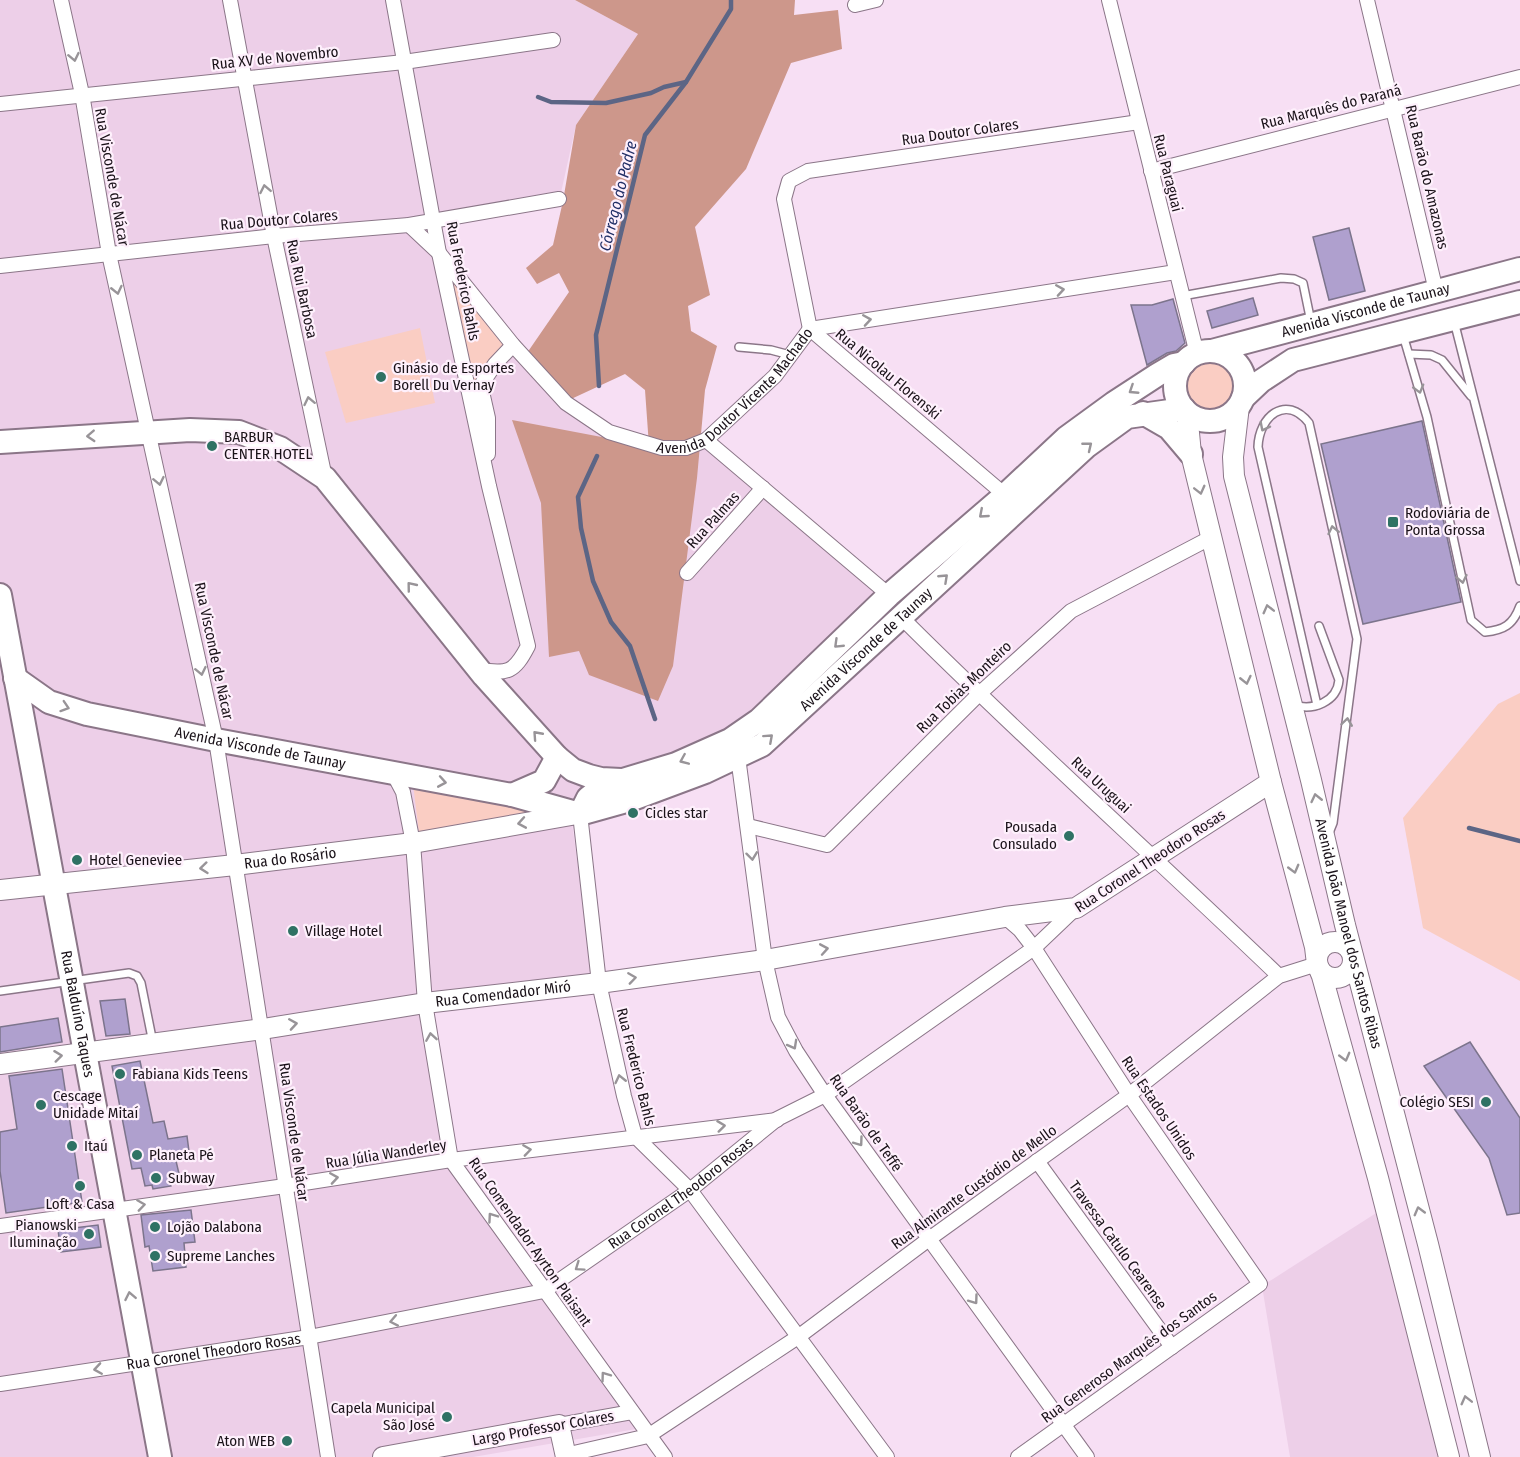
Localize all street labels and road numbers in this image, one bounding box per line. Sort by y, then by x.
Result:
street label: Rua XV de Novembro [211,42,339,74]
street label: Rua Marquês do Paraná [1259,81,1403,133]
street label: Rua Barão do Amazonas [1402,103,1452,251]
street label: Rua Visconde de Nácar [91,107,133,248]
street label: Rua Doutor Colares [900,115,1020,149]
street label: Rua Paraguai [1150,132,1186,214]
street label: Rua Doutor Colares [220,206,338,234]
street label: Rua Frederico Bahls [443,220,483,342]
street label: Rua Rui Barbosa [283,238,321,340]
street label: Avenida Visconde de Taunay [1280,279,1452,341]
street label: Avenida Doutor Vicente Machado [654,324,817,457]
street label: Rua Nicolau Florenski [832,325,944,423]
street label: Rua Palmas [683,488,743,552]
street label: Rua Visconde de Nácar [191,581,238,722]
street label: Avenida Visconde de Taunay [796,584,936,715]
street label: Rua Tobias Monteiro [913,637,1015,737]
street label: Avenida Visconde de Taunay [173,723,347,773]
street label: Rua Uruguai [1068,753,1134,817]
street label: Rua Coronel Theodoro Rosas [1071,806,1229,916]
street label: Avenida João Manoel dos Santos Ribas [1311,817,1386,1051]
street label: Rua do Rosário [243,844,338,873]
street label: Rua Balduíno Taques [57,949,98,1079]
street label: Rua Comendador Miró [434,977,572,1011]
street label: Rua Frederico Bahls [613,1006,659,1128]
street label: Rua Estados Unidos [1118,1053,1200,1163]
street label: Rua Visconde de Nácar [275,1061,313,1203]
street label: Rua Barão de Teffé [826,1071,906,1175]
street label: Rua Almirante Custódio de Mello [888,1121,1060,1253]
street label: Rua Coronel Theodoro Rosas [605,1133,756,1253]
street label: Rua Júlia Wanderley [324,1136,448,1172]
street label: Rua Comendador Ayrton Plaisant [465,1154,595,1330]
street label: Travessa Catulo Cearense [1065,1177,1171,1313]
street label: Rua Generoso Marquês dos Santos [1038,1287,1220,1427]
street label: Rua Coronel Theodoro Rosas [125,1329,302,1374]
street label: Largo Professor Colares [471,1407,615,1449]

